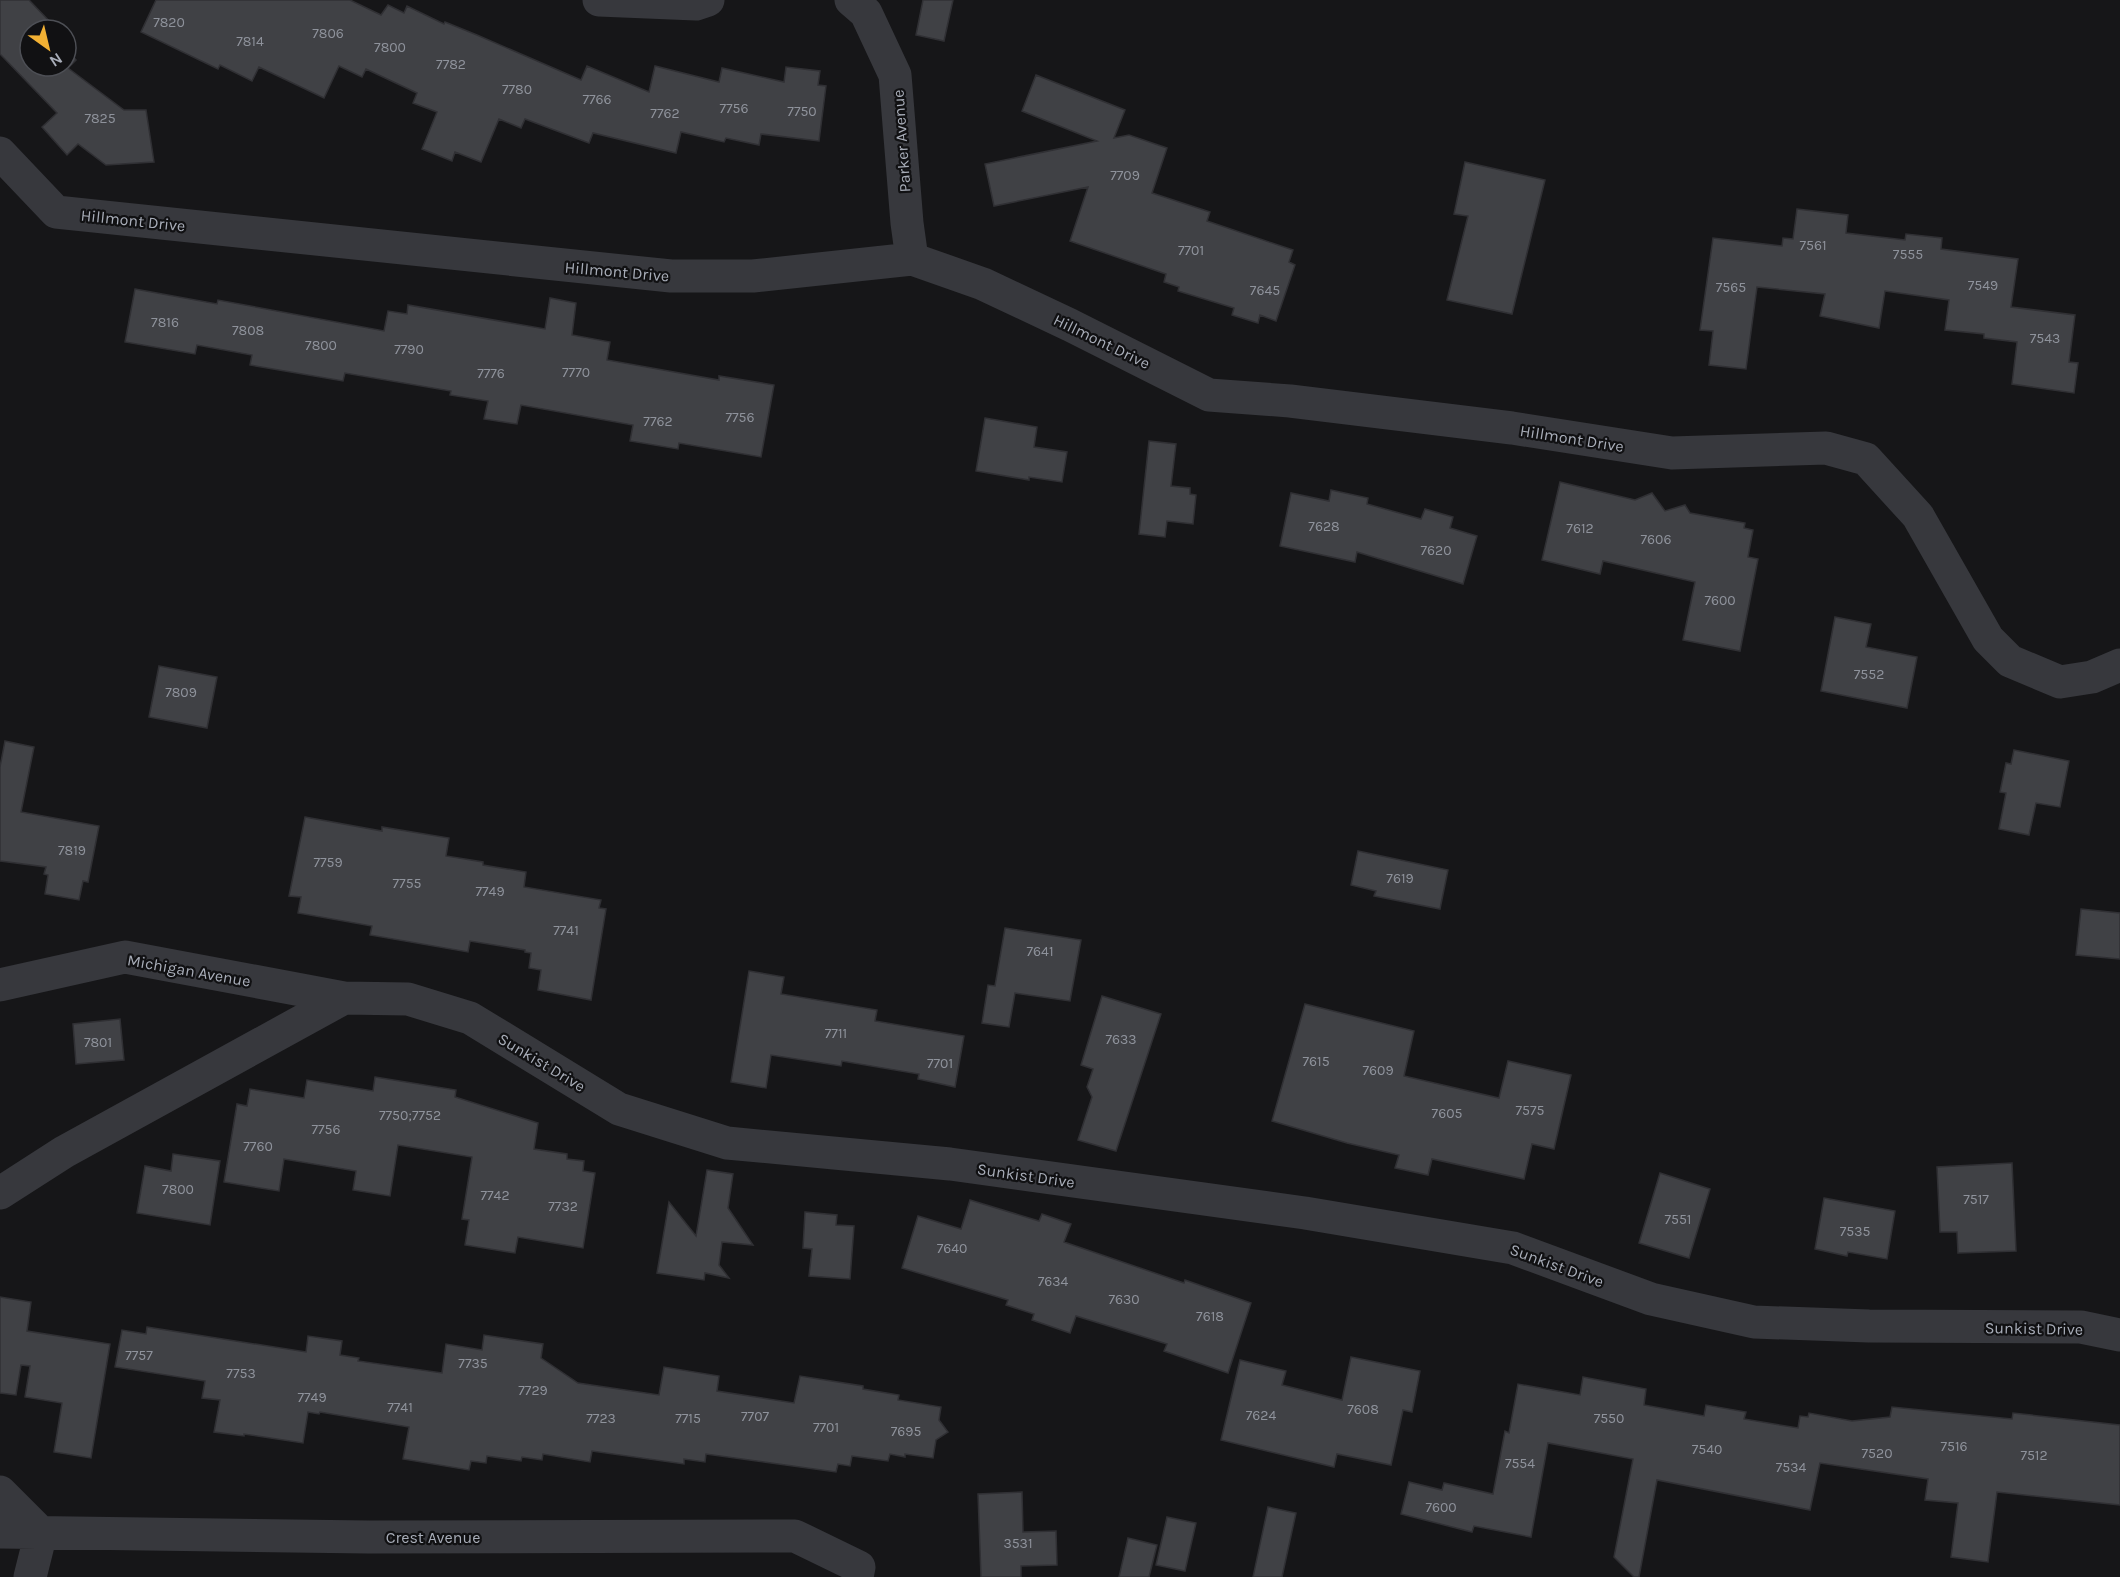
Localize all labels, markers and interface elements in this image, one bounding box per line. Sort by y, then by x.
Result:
house number: 7820 [153,14,185,31]
north arrow [18,18,78,78]
house number: 7806 [312,25,344,42]
house number: 7814 [236,33,264,50]
house number: 7800 [374,39,406,56]
text: N [46,49,66,71]
house number: 7782 [436,56,466,73]
house number: 7780 [502,81,532,98]
street label: Parker Avenue [888,89,915,193]
house number: 7766 [582,91,612,108]
house number: 7756 [719,100,749,117]
house number: 7750 [787,103,817,120]
house number: 7762 [650,105,680,122]
house number: 7825 [84,110,116,127]
house number: 7709 [1110,167,1140,184]
street label: Hillmont Drive [80,206,186,235]
house number: 7561 [1799,237,1827,254]
house number: 7701 [1178,242,1204,259]
house number: 7555 [1893,246,1923,263]
street label: Hillmont Drive [564,257,670,286]
house number: 7549 [1968,277,1998,294]
house number: 7565 [1716,279,1746,296]
house number: 7645 [1250,282,1280,299]
street label: Hillmont Drive [1050,310,1153,373]
house number: 7816 [151,314,179,331]
house number: 7808 [232,322,264,339]
house number: 7543 [2030,330,2060,347]
house number: 7800 [305,337,337,354]
house number: 7790 [394,341,424,358]
house number: 7770 [562,364,590,381]
house number: 7776 [477,365,505,382]
house number: 7756 [725,409,755,426]
house number: 7762 [643,413,673,430]
street label: Hillmont Drive [1519,421,1625,456]
house number: 7628 [1308,518,1340,535]
house number: 7612 [1566,520,1594,537]
house number: 7606 [1641,531,1671,548]
house number: 7620 [1420,542,1452,559]
house number: 7600 [1704,592,1736,609]
house number: 7552 [1854,666,1884,683]
house number: 7809 [165,684,197,701]
house number: 7819 [58,842,86,859]
house number: 7759 [313,854,343,871]
house number: 7619 [1386,870,1414,887]
house number: 7755 [393,875,422,892]
house number: 7749 [475,883,505,900]
house number: 7741 [553,922,579,939]
house number: 7641 [1026,943,1054,960]
street label: Michigan Avenue [126,950,252,991]
house number: 7711 [825,1025,847,1042]
street label: Sunkist Drive [495,1029,589,1096]
house number: 7633 [1105,1031,1137,1048]
house number: 7801 [84,1034,112,1051]
house number: 7615 [1302,1053,1330,1070]
house number: 7701 [927,1055,953,1072]
house number: 7609 [1362,1062,1394,1079]
house number: 7575 [1516,1102,1545,1119]
house number: 7605 [1432,1105,1462,1122]
house number: 7750;7752 [379,1107,441,1124]
house number: 7756 [311,1121,341,1138]
house number: 7760 [243,1138,273,1155]
street label: Sunkist Drive [976,1159,1076,1192]
house number: 7800 [162,1181,194,1198]
house number: 7742 [480,1187,510,1204]
house number: 7517 [1963,1191,1989,1208]
house number: 7732 [548,1198,578,1215]
house number: 7551 [1664,1211,1692,1228]
house number: 7535 [1840,1223,1870,1240]
house number: 7640 [937,1240,967,1257]
street label: Sunkist Drive [1507,1240,1606,1291]
house number: 7634 [1038,1273,1069,1290]
house number: 7630 [1108,1291,1140,1308]
house number: 7618 [1196,1308,1224,1325]
street label: Sunkist Drive [1985,1318,2083,1339]
house number: 7757 [125,1347,153,1364]
house number: 7735 [458,1355,488,1372]
house number: 7753 [226,1365,256,1382]
house number: 7729 [518,1382,548,1399]
house number: 7749 [297,1389,327,1406]
house number: 7741 [387,1399,413,1416]
house number: 7608 [1347,1401,1379,1418]
house number: 7624 [1246,1407,1276,1424]
house number: 7707 [741,1408,769,1425]
house number: 7723 [586,1410,616,1427]
house number: 7715 [675,1410,701,1427]
house number: 7550 [1594,1410,1624,1427]
house number: 7701 [813,1419,839,1436]
house number: 7695 [891,1423,921,1440]
house number: 7516 [1940,1438,1968,1455]
house number: 7540 [1692,1441,1722,1458]
house number: 7520 [1862,1445,1892,1462]
house number: 7512 [2020,1447,2048,1464]
house number: 7554 [1505,1455,1535,1472]
house number: 7534 [1776,1459,1806,1476]
house number: 7600 [1425,1499,1457,1516]
street label: Crest Avenue [386,1528,480,1547]
house number: 3531 [1003,1535,1033,1552]

